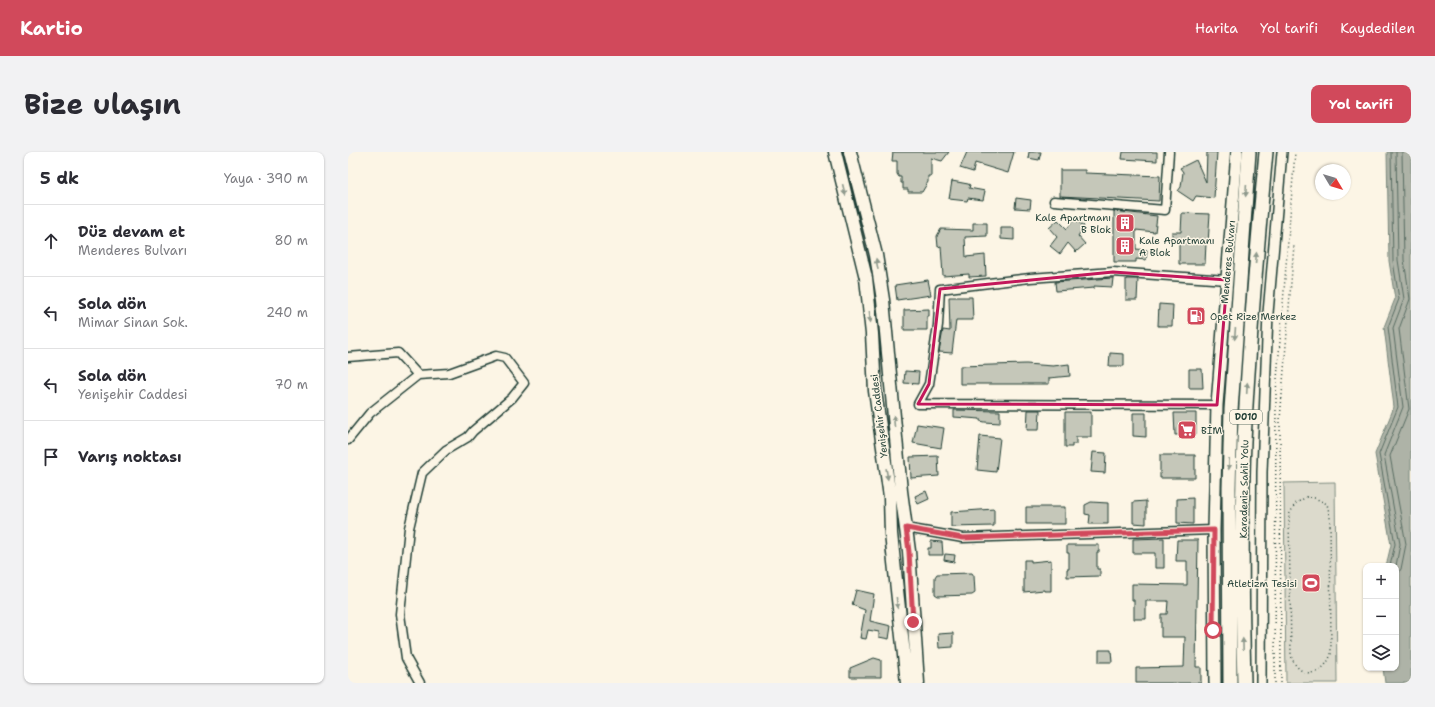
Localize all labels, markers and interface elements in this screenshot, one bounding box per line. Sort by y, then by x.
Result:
text: Kartio [20,16,83,41]
text: Harita [1195,19,1238,37]
text: Yol tarifi [1260,19,1318,37]
text: Kaydedilen [1340,19,1415,37]
text: Bize ulaşın [24,85,181,123]
button: Yol tarifi [1311,85,1411,123]
north arrow [1315,164,1351,200]
text: 5 dk [40,167,79,189]
text: Yaya · 390 m [224,170,308,187]
one-way arrow [841,184,847,196]
one-way arrow [1242,185,1249,197]
place label: Kale Apartmanı B Blok [1035,211,1111,236]
building icon: Kale Apartmanı B Blok [1114,212,1136,234]
street label: Menderes Bulvarı [1218,220,1238,304]
text: Düz devam et [78,222,185,242]
icon: ahead [40,230,62,252]
text: 80 m [274,232,308,249]
place label: Kale Apartmanı A Blok [1139,234,1215,259]
building icon: Kale Apartmanı A Blok [1114,235,1136,257]
text: Menderes Bulvarı [78,242,187,259]
one-way arrow [1253,252,1260,264]
one-way arrow [874,258,880,270]
text: Sola dön [78,294,147,314]
icon: left [40,302,62,324]
text: 240 m [266,304,308,321]
fuel station icon: Opet Rize Merkez [1185,305,1207,327]
place label: Opet Rize Merkez [1210,310,1297,323]
one-way arrow [867,311,874,323]
text: Mimar Sinan Sok. [78,314,188,331]
one-way arrow [1232,328,1239,340]
text: Sola dön [78,366,147,386]
street label: Yenişehir Caddesi [867,373,891,459]
icon: left [40,374,62,396]
text: 70 m [274,376,308,393]
one-way arrow [1244,382,1251,394]
text: Yenişehir Caddesi [78,386,188,403]
road number: D010 [1230,410,1262,424]
one-way arrow [891,415,897,427]
supermarket icon: BİM [1176,419,1198,441]
place label: BİM [1201,424,1222,437]
street label: Karadeniz Sahil Yolu [1237,439,1251,539]
icon: arrive [40,446,62,468]
text: Varış noktası [78,447,182,467]
one-way arrow [1226,458,1232,471]
one-way arrow [884,468,890,480]
map controls [1363,563,1399,671]
button: + [1363,563,1399,599]
sports icon: Atletizm Tesisi [1300,572,1322,594]
place label: Atletizm Tesisi [1227,577,1297,590]
one-way arrow [894,597,901,609]
button: − [1363,599,1399,635]
route end [904,613,922,631]
route start [1204,621,1222,639]
button: layers [1363,635,1399,671]
one-way arrow [1240,637,1246,650]

